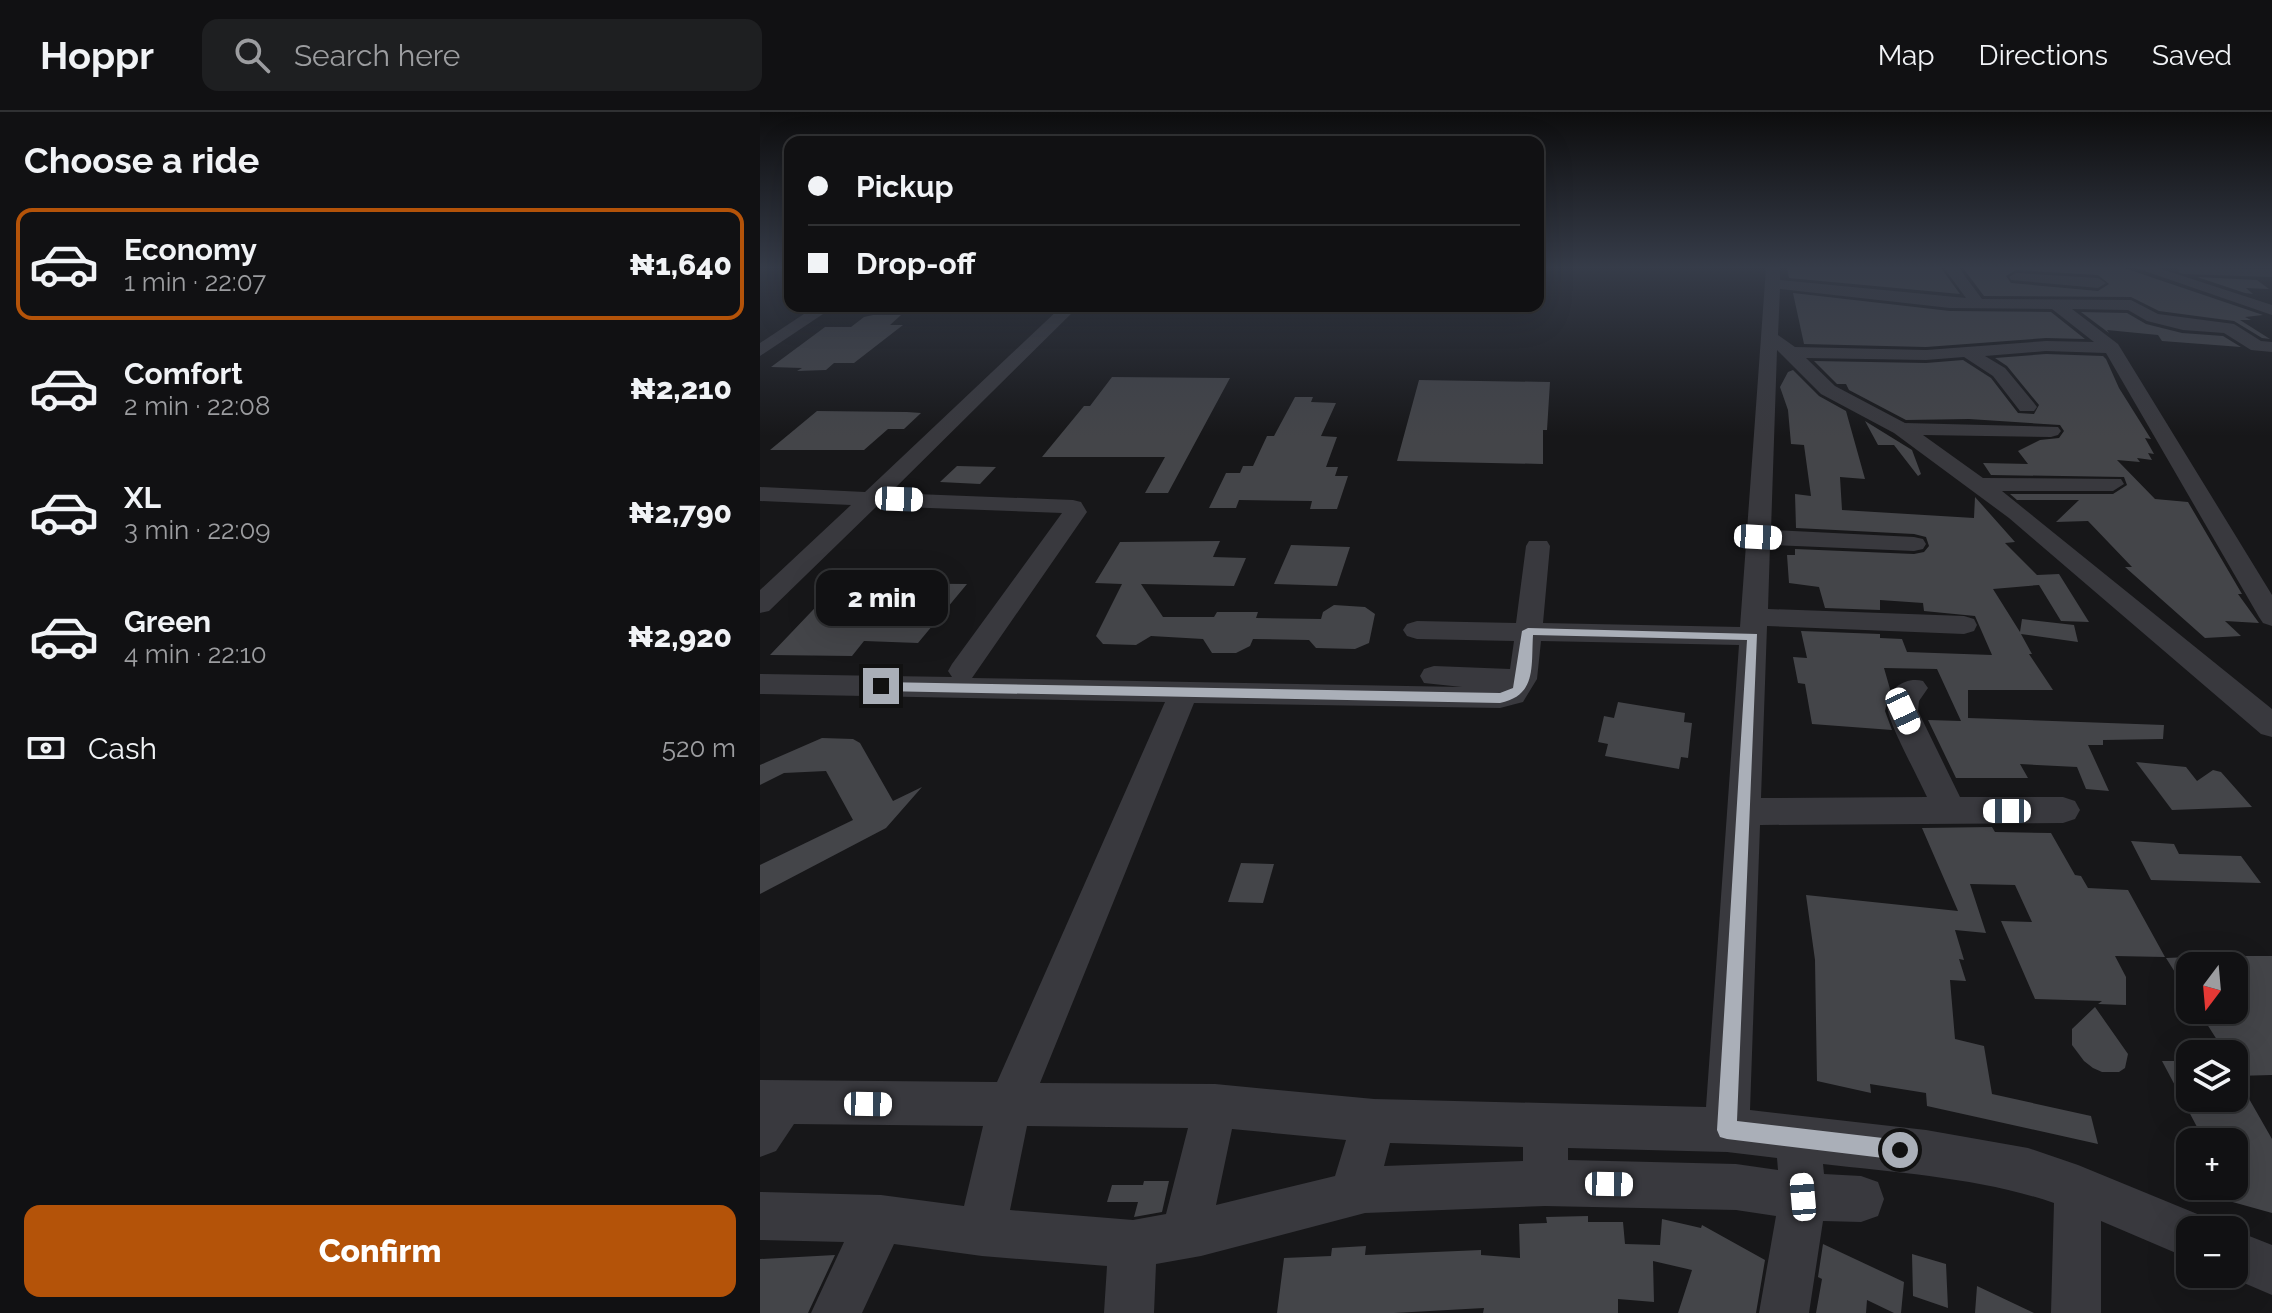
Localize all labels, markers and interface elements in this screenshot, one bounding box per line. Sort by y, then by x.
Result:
search box [202,19,762,91]
text: Hoppr [40,33,154,78]
icon: search [230,33,274,77]
text: Search here [294,38,460,73]
text: Map [1878,39,1935,72]
text: Directions [1979,39,2108,72]
text: Saved [2152,39,2232,72]
text: Choose a ride [24,139,259,181]
text: Pickup [856,169,954,204]
icon: car [28,228,100,300]
text: Economy [124,232,257,267]
text: Drop-off [856,246,976,281]
text: ₦1,640 [629,247,732,282]
text: 1 min · 22:07 [124,267,266,297]
icon: car [28,352,100,424]
text: Comfort [124,356,243,391]
text: ₦2,210 [630,371,732,406]
text: 2 min · 22:08 [124,391,270,421]
icon: car [28,476,100,548]
text: XL [124,480,161,515]
car [875,486,923,512]
text: ₦2,790 [629,495,732,530]
text: 3 min · 22:09 [124,515,271,545]
car [1733,524,1783,550]
callout: 2 min [815,570,947,626]
text: 2 min [848,583,916,613]
icon: car [28,600,100,672]
text: Green [124,604,211,639]
text: ₦2,920 [628,619,732,654]
text: 4 min · 22:10 [124,639,267,669]
route end [863,668,899,704]
car [1882,684,1924,738]
icon: cash [24,726,68,770]
text: Cash [88,731,157,766]
text: 520 m [662,733,736,763]
car [1983,799,2031,823]
north arrow [2176,952,2248,1024]
map controls [2176,952,2248,1288]
button: layers [2176,1040,2248,1112]
car [844,1092,892,1116]
button: + [2176,1128,2248,1200]
route start [1882,1132,1918,1168]
car [1585,1172,1633,1196]
car [1789,1172,1817,1222]
button: Confirm [24,1205,736,1297]
button: − [2176,1216,2248,1288]

